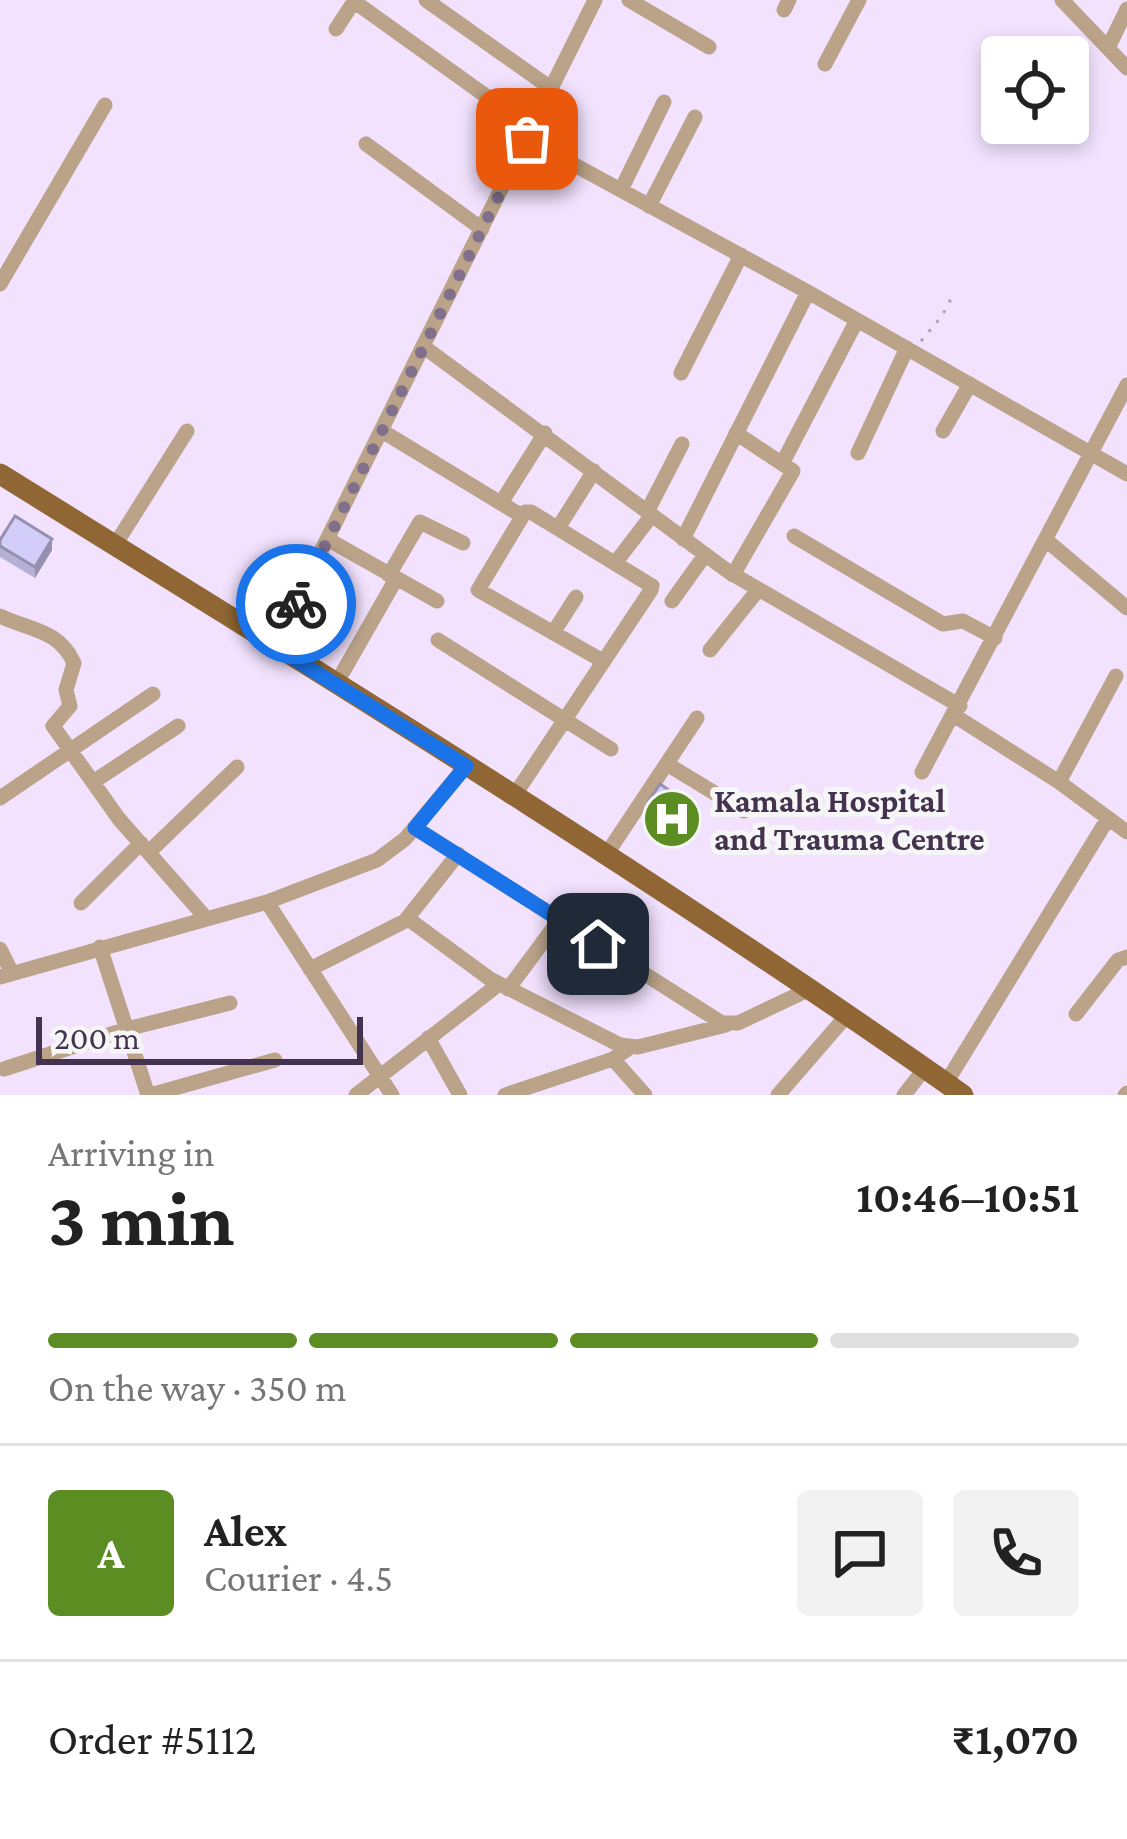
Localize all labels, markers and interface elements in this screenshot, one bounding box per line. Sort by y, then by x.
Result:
map controls [981,36,1089,144]
button: locate [981,36,1089,144]
pin [476,88,578,190]
icon: bag [494,106,560,172]
courier [236,544,356,664]
icon: bike [263,571,329,637]
place label: Kamala Hospital and Trauma Centre [714,782,985,857]
hospital icon: Kamala Hospital and Trauma Centre [641,788,703,850]
pin [547,893,649,995]
icon: home [565,911,631,977]
scale bar [36,1011,363,1064]
text: 200 m [54,1019,140,1056]
text: Arriving in [48,1131,215,1174]
text: 10:46–10:51 [856,1172,1079,1222]
text: 3 min [48,1175,235,1262]
text: On the way · 350 m [48,1366,347,1409]
button: chat [797,1490,923,1616]
button: phone [953,1490,1079,1616]
text: Alex [204,1506,287,1556]
text: A [98,1528,124,1578]
text: Courier · 4.5 [204,1556,393,1599]
text: Order #5112 [48,1714,257,1764]
text: ₹1,070 [952,1714,1079,1764]

